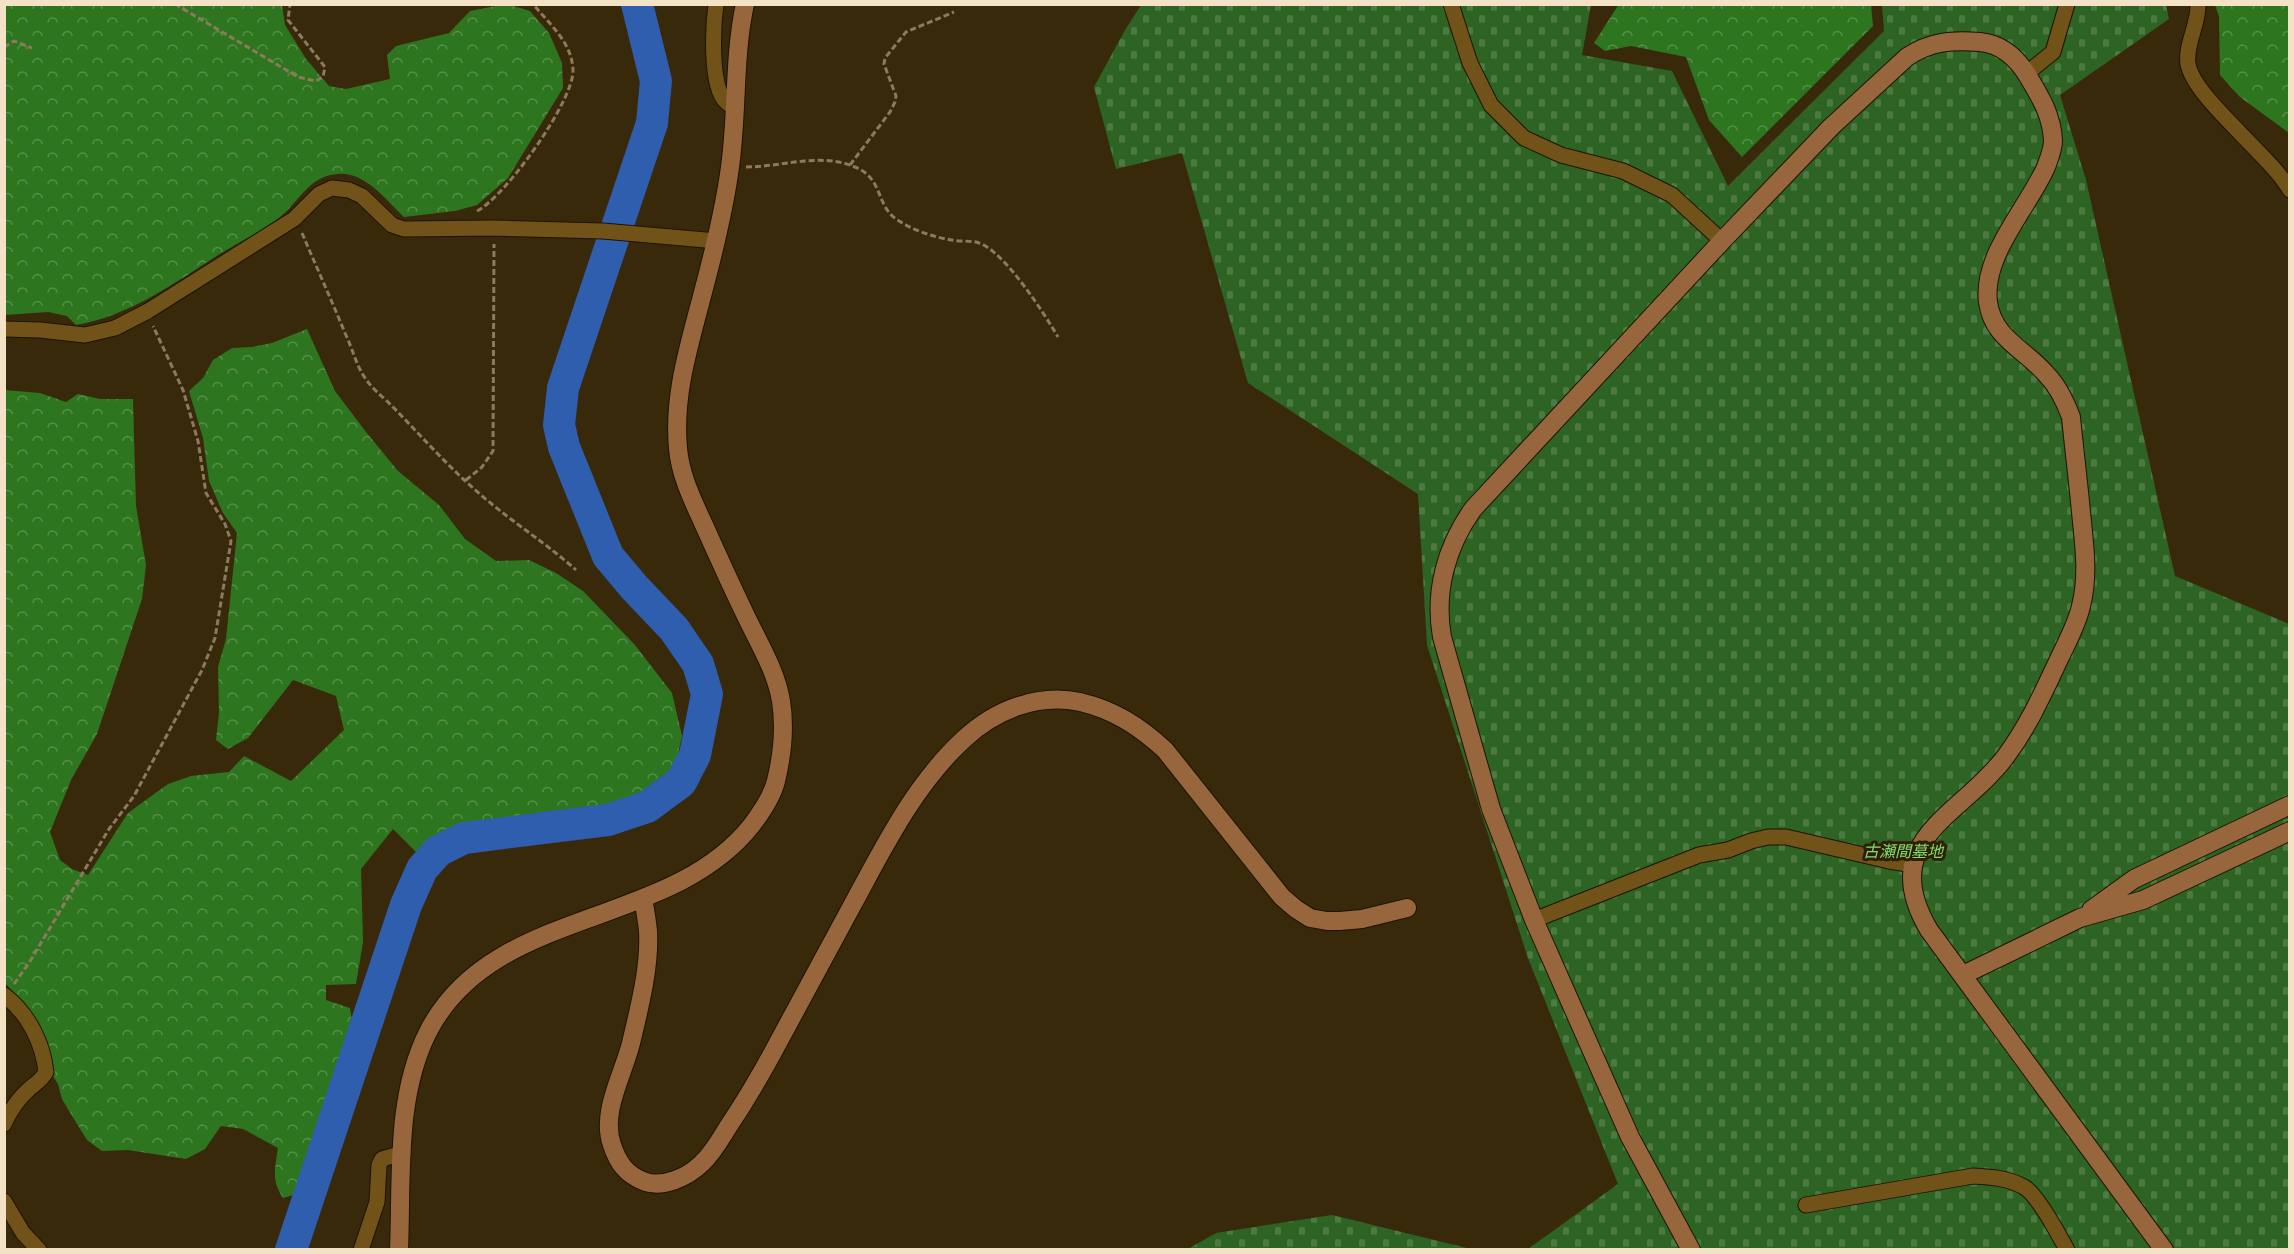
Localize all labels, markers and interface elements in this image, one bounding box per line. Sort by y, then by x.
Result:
park label: 古瀬間墓地 [1863,843,1945,860]

